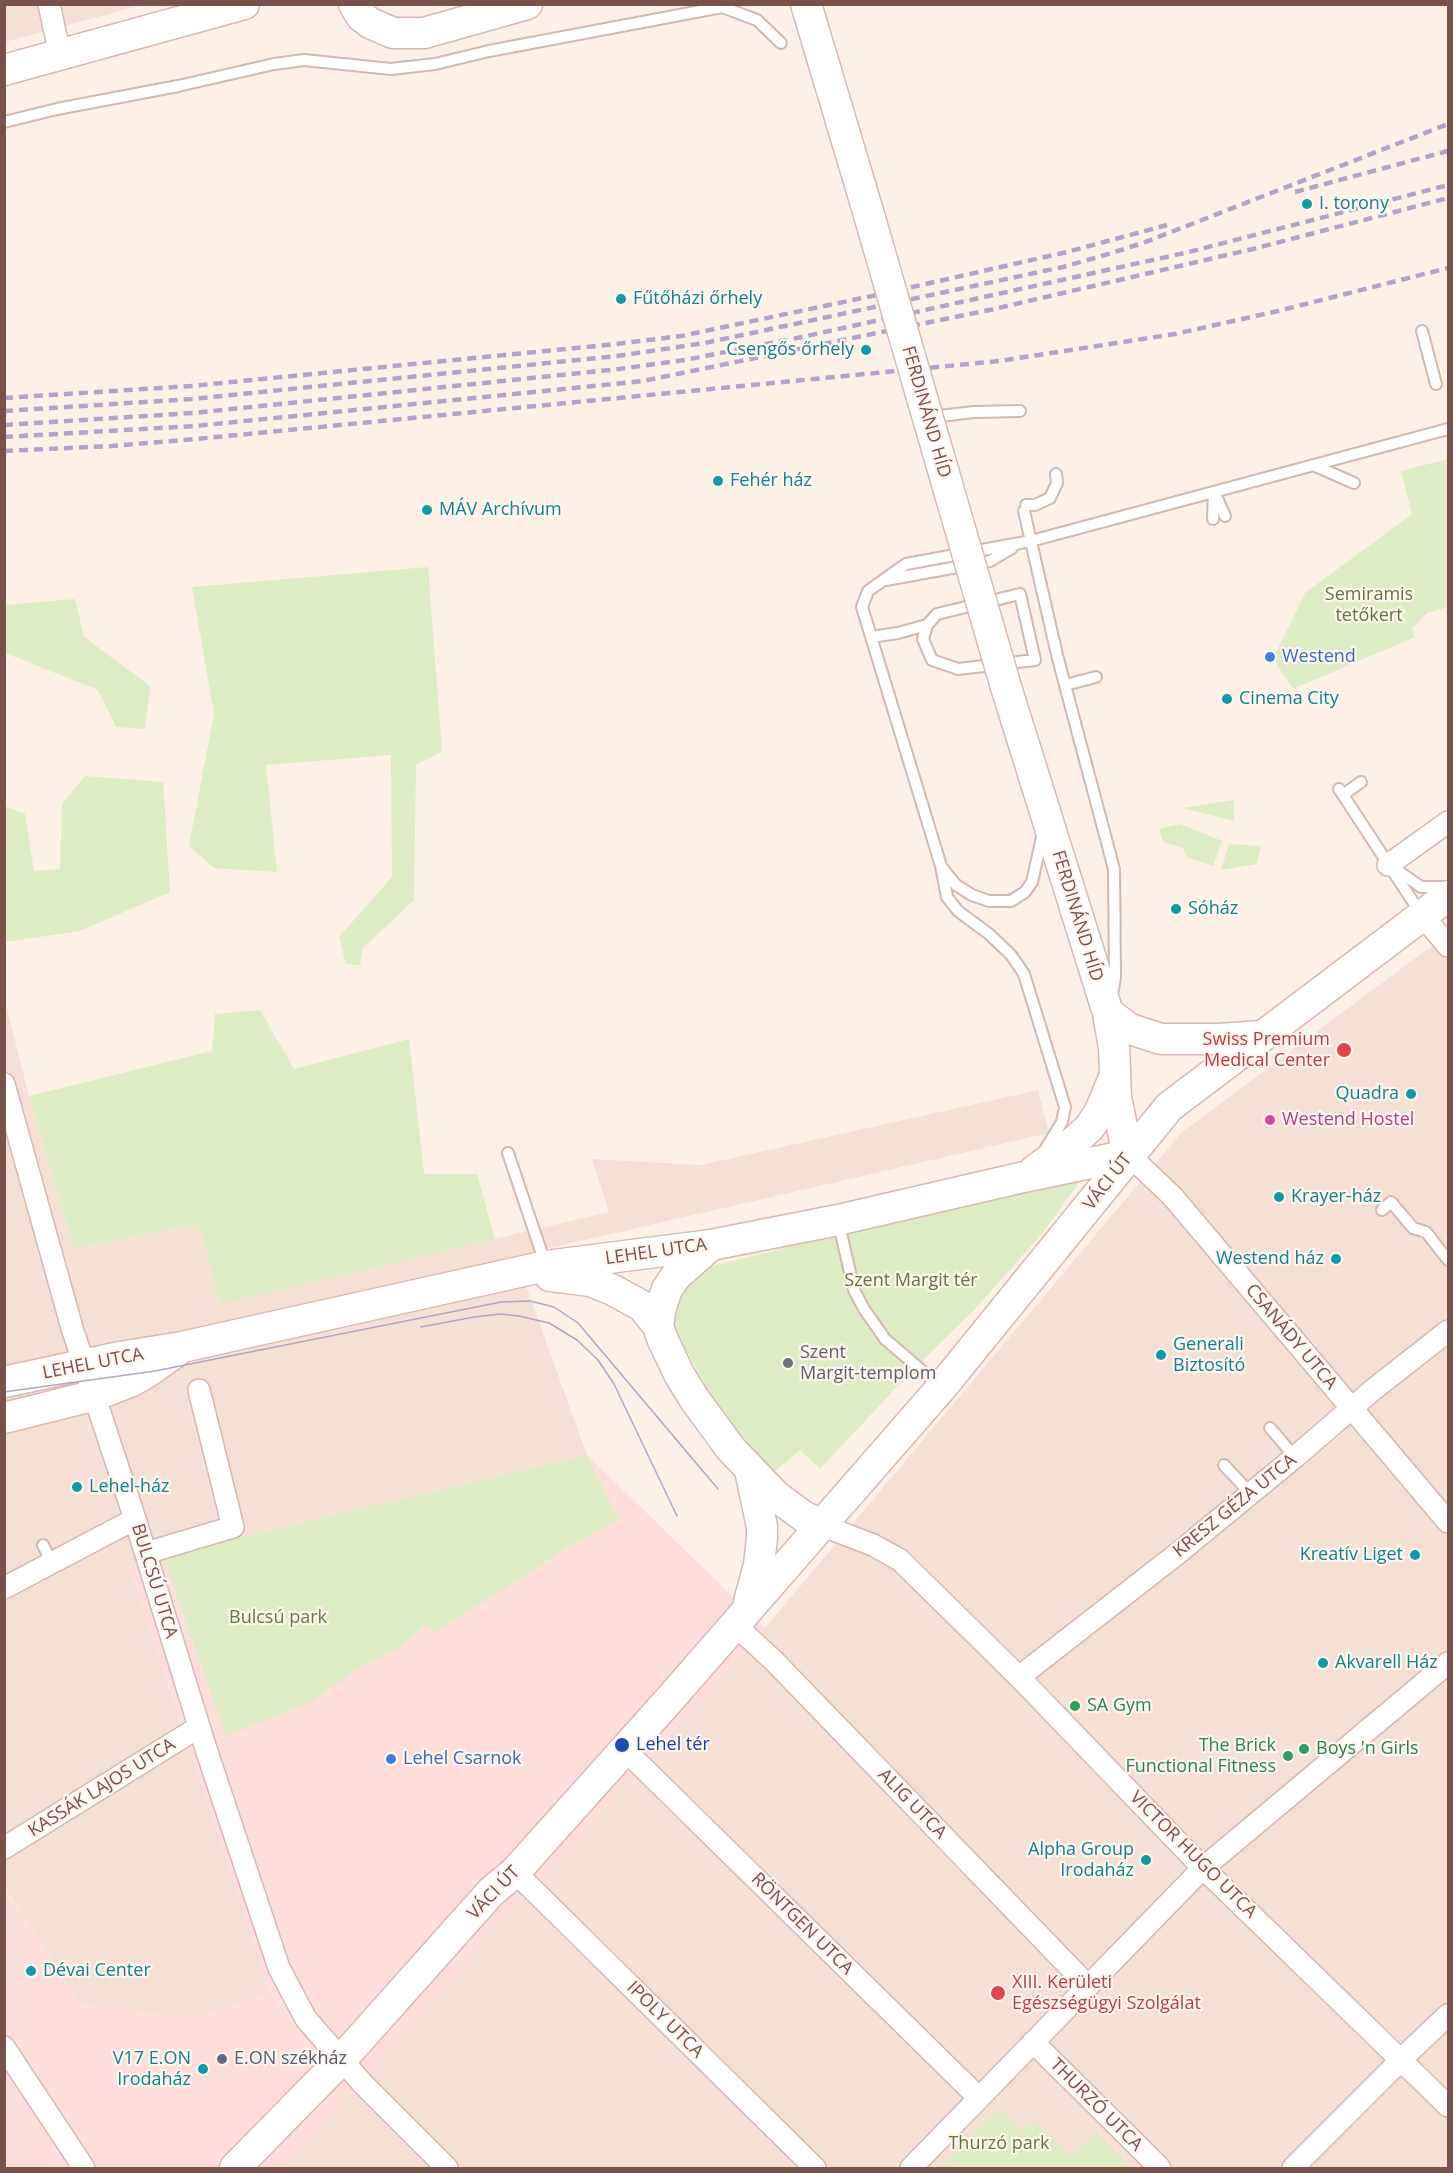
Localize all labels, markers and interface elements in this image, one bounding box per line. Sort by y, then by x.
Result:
place label: I. torony [1319,193,1389,215]
marker: I. torony [1300,197,1314,211]
place label: Fűtőházi őrhely [633,288,762,310]
marker: Fűtőházi őrhely [614,292,628,306]
place label: Csengős őrhely [726,339,854,361]
marker: Csengős őrhely [859,343,873,357]
street label: FERDINÁND HÍD [897,344,955,480]
place label: Fehér ház [730,470,812,492]
marker: Fehér ház [711,474,725,488]
place label: MÁV Archívum [439,499,562,521]
marker: MÁV Archívum [420,503,434,517]
park label: Semiramis tetőkert [1325,584,1413,626]
place label: Westend [1282,646,1356,668]
marker: Westend [1263,650,1277,664]
place label: Cinema City [1239,688,1339,710]
marker: Cinema City [1220,692,1234,706]
street label: FERDINÁND HÍD [1047,848,1107,984]
place label: Sóház [1188,898,1238,920]
marker: Sóház [1169,902,1183,916]
place label: Swiss Premium Medical Center [1203,1029,1330,1072]
marker: Swiss Premium Medical Center [1335,1041,1353,1059]
place label: Quadra [1336,1083,1399,1105]
marker: Quadra [1404,1087,1418,1101]
place label: Westend Hostel [1282,1109,1414,1131]
marker: Westend Hostel [1263,1113,1277,1127]
street label: VÁCI ÚT [1079,1149,1137,1215]
place label: Krayer-ház [1291,1186,1381,1208]
marker: Krayer-ház [1272,1190,1286,1204]
street label: LEHEL UTCA [604,1234,708,1270]
place label: Westend ház [1216,1248,1324,1270]
marker: Westend ház [1329,1252,1343,1266]
park label: Szent Margit tér [844,1270,978,1292]
street label: CSANÁDY UTCA [1241,1280,1341,1394]
place label: Generali Biztosító [1173,1334,1245,1376]
place label: Szent Margit-templom [800,1342,936,1384]
street label: LEHEL UTCA [41,1344,145,1384]
marker: Generali Biztosító [1154,1348,1168,1362]
marker: Szent Margit-templom [781,1356,795,1370]
street label: KRESZ GÉZA UTCA [1169,1450,1301,1562]
place label: Lehel-ház [89,1476,169,1498]
marker: Lehel-ház [70,1480,84,1494]
street label: BULCSÚ UTCA [126,1521,182,1641]
place label: Kreatív Liget [1300,1544,1403,1566]
marker: Kreatív Liget [1408,1548,1422,1562]
park label: Bulcsú park [229,1607,327,1629]
place label: Akvarell Ház [1335,1652,1438,1674]
marker: Akvarell Ház [1316,1656,1330,1670]
place label: SA Gym [1087,1695,1152,1717]
marker: SA Gym [1068,1699,1082,1713]
street label: KASSÁK LAJOS UTCA [25,1734,179,1842]
place label: Lehel tér [636,1734,710,1756]
place label: The Brick Functional Fitness [1125,1735,1276,1778]
marker: Lehel tér [613,1736,631,1754]
place label: Boys 'n Girls [1316,1738,1418,1760]
marker: Boys 'n Girls [1297,1742,1311,1756]
place label: Lehel Csarnok [403,1748,521,1770]
marker: The Brick Functional Fitness [1281,1749,1295,1763]
marker: Lehel Csarnok [384,1752,398,1766]
street label: ALIG UTCA [873,1764,951,1844]
street label: VICTOR HUGO UTCA [1125,1787,1261,1923]
place label: Alpha Group Irodaház [1028,1839,1134,1882]
marker: Alpha Group Irodaház [1139,1853,1153,1867]
street label: VÁCI ÚT [463,1862,525,1924]
street label: RÖNTGEN UTCA [746,1868,858,1980]
place label: Dévai Center [43,1960,151,1982]
marker: Dévai Center [24,1964,38,1978]
place label: XIII. Kerületi Egészségügyi Szolgálat [1012,1972,1201,2014]
street label: IPOLY UTCA [622,1977,708,2063]
marker: XIII. Kerületi Egészségügyi Szolgálat [989,1984,1007,2002]
place label: V17 E.ON Irodaház [113,2048,191,2090]
place label: E.ON székház [234,2048,347,2070]
marker: E.ON székház [215,2052,229,2066]
street label: THURZÓ UTCA [1045,2054,1147,2156]
marker: V17 E.ON Irodaház [196,2062,210,2076]
park label: Thurzó park [948,2133,1050,2155]

